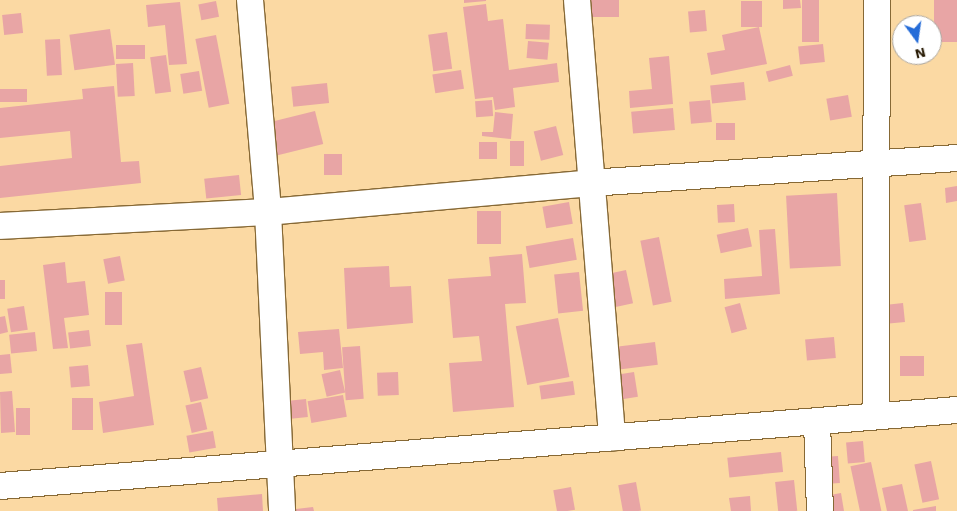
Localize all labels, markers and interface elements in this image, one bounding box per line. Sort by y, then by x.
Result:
north arrow [892,15,942,65]
text: N [913,45,927,63]

